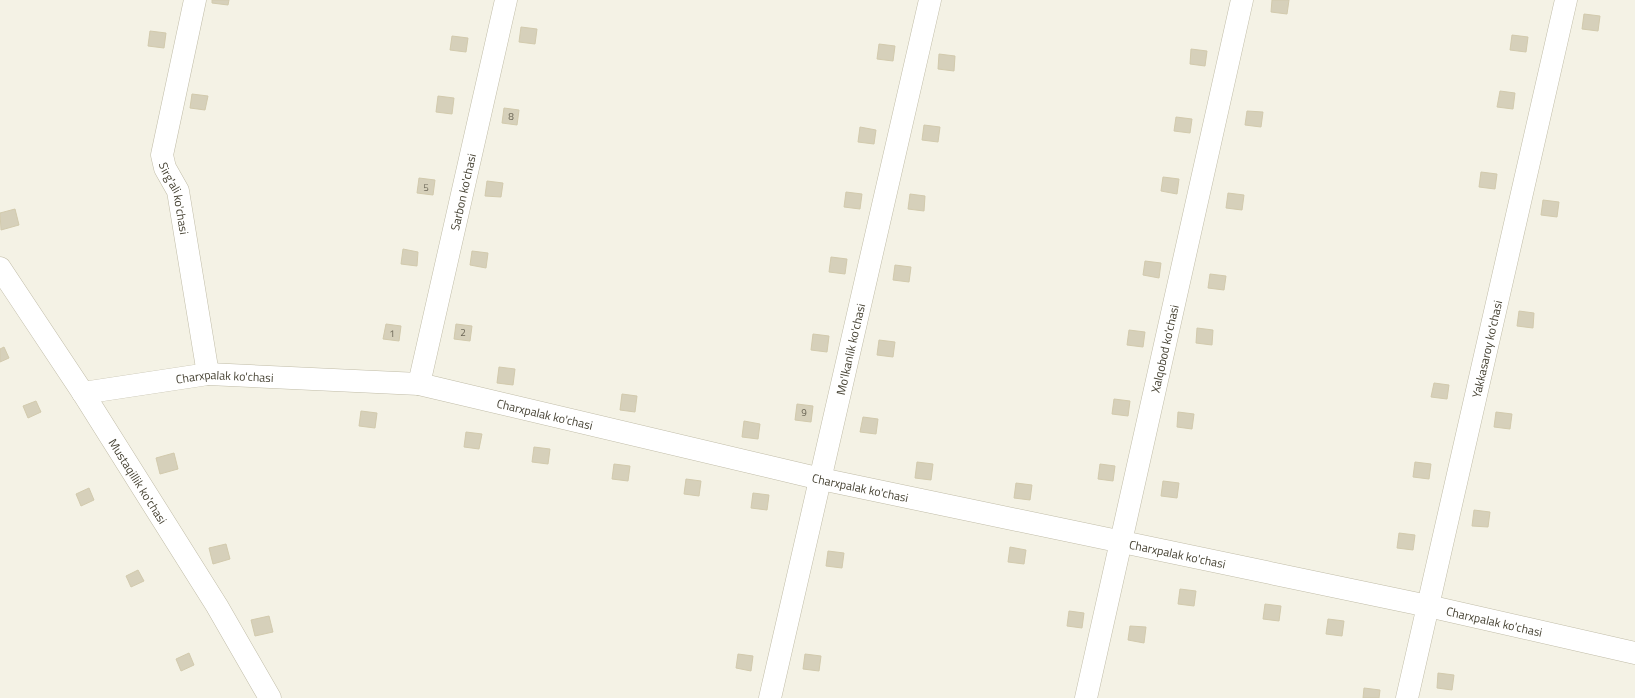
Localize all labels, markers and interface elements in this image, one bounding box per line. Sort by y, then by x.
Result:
house number: 8 [508,109,514,124]
street label: Sarbon ko'chasi [445,152,480,232]
street label: Sirg'ali ko'chasi [154,160,194,236]
house number: 5 [423,180,429,195]
street label: Yakkasaroy ko'chasi [1466,298,1507,400]
street label: Mo'lkanlik ko'chasi [830,301,870,397]
street label: Xalqobod ko'chasi [1145,303,1183,395]
house number: 2 [460,325,466,340]
house number: 1 [389,326,395,341]
street label: Charxpalak ko'chasi [174,364,274,388]
street label: Charxpalak ko'chasi [495,393,595,434]
house number: 9 [801,405,807,420]
street label: Mustaqillik ko'chasi [104,435,172,527]
street label: Charxpalak ko'chasi [810,468,910,507]
street label: Charxpalak ko'chasi [1128,534,1228,573]
street label: Charxpalak ko'chasi [1444,601,1544,641]

